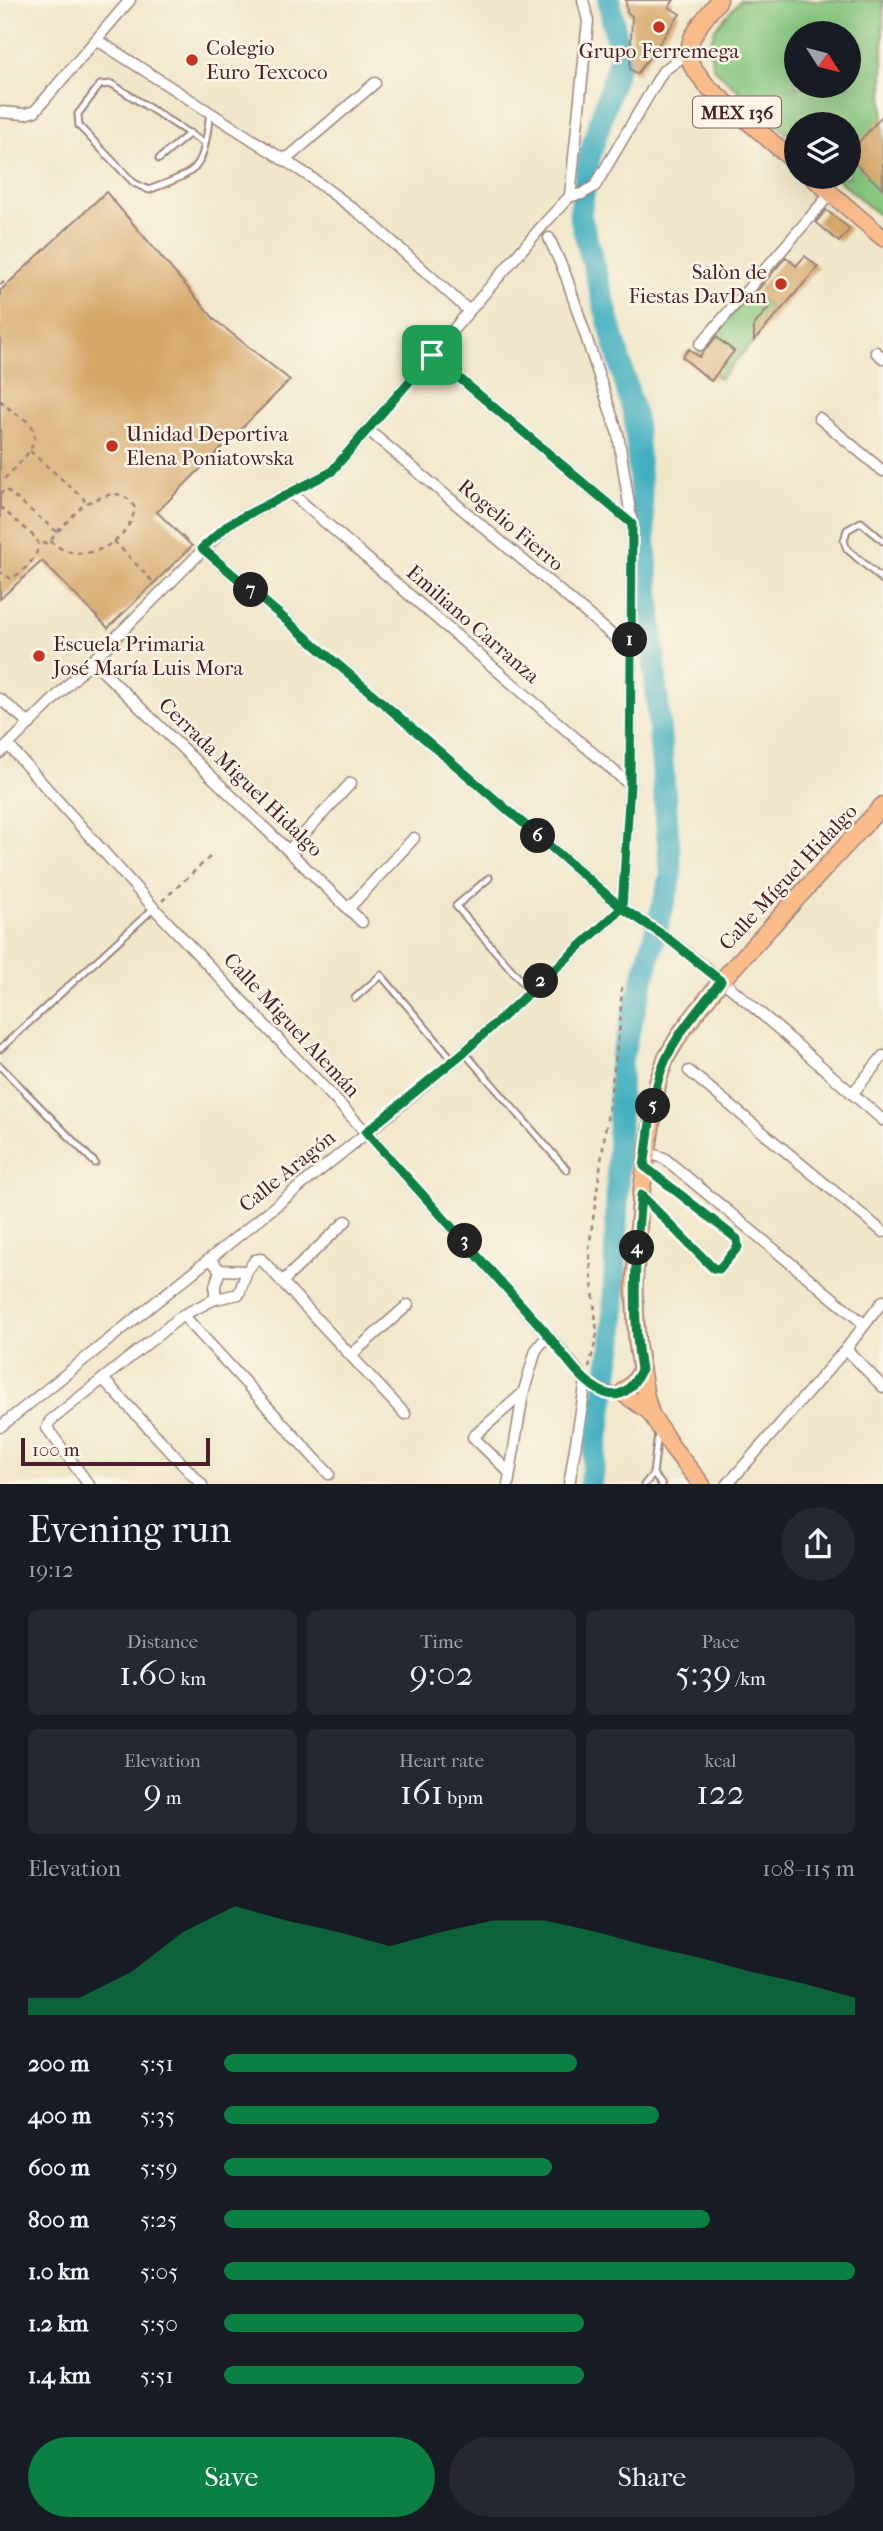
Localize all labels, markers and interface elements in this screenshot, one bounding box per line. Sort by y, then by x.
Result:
marker: Grupo Ferremega [651,19,667,35]
north arrow [784,21,861,98]
map controls [784,21,861,189]
place label: Colegio Euro Texcoco [206,36,328,84]
place label: Grupo Ferremega [579,39,740,63]
marker: Colegio Euro Texcoco [184,52,200,68]
road number: MEX 136 [693,96,781,128]
button: layers [784,112,861,189]
place label: Salòn de Fiestas DavDan [629,260,767,308]
marker: Salòn de Fiestas DavDan [773,276,789,292]
pin [402,325,462,385]
icon: arrive [413,336,451,374]
place label: Unidad Deportiva Elena Poniatowska [126,422,294,470]
marker: Unidad Deportiva Elena Poniatowska [104,438,120,454]
street label: Rogelio Fierro [453,474,569,576]
street label: Emiliano Carranza [402,560,545,688]
pin: 7 [233,572,268,608]
text: 7 [246,578,255,600]
pin: 1 [612,622,648,658]
text: 1 [626,628,633,650]
place label: Escuela Primaria José María Luis Mora [51,632,243,680]
marker: Escuela Primaria José María Luis Mora [31,648,47,664]
street label: Cerrada Miguel Hidalgo [154,693,328,861]
street label: Calle Míguel Hidalgo [714,799,862,955]
pin: 6 [520,818,556,854]
text: 6 [532,824,543,846]
street label: Calle Miguel Alemán [219,948,365,1102]
pin: 2 [524,964,558,998]
text: 2 [536,969,545,991]
pin: 5 [636,1088,670,1124]
text: 5 [648,1094,657,1116]
street label: Calle Aragón [234,1125,340,1217]
pin: 3 [448,1224,482,1258]
text: 3 [461,1229,468,1251]
pin: 4 [620,1230,654,1266]
text: 4 [631,1236,642,1258]
scale bar [21,1436,210,1467]
text: 100 m [32,1439,80,1461]
text: Evening run [28,1507,231,1552]
button: share [781,1507,855,1581]
text: 19:12 [28,1556,74,1583]
text: Distance [127,1631,198,1653]
text: Time [420,1631,463,1653]
text: Pace [702,1631,739,1653]
text: 1.60 [119,1653,176,1694]
text: 9:02 [409,1653,474,1694]
text: 5:39 [675,1653,732,1694]
text: km [176,1668,206,1690]
text: /km [732,1668,766,1690]
text: Elevation [124,1750,201,1772]
text: Heart rate [399,1750,484,1772]
text: kcal [705,1750,736,1772]
text: 9 [143,1772,162,1813]
text: 161 [400,1772,443,1813]
text: 122 [696,1772,745,1813]
text: m [162,1787,182,1809]
text: bpm [443,1787,483,1809]
text: Elevation [28,1855,121,1882]
text: 108–115 m [762,1855,855,1882]
text: 200 m [28,2050,89,2077]
text: 5:51 [140,2050,174,2077]
text: 400 m [28,2102,91,2129]
text: 5:35 [140,2102,175,2129]
text: 600 m [28,2154,90,2181]
text: 5:59 [140,2154,178,2181]
text: 800 m [28,2206,89,2233]
text: 5:25 [140,2206,177,2233]
text: 1.0 km [28,2258,89,2285]
text: 5:05 [140,2258,178,2285]
text: 1.2 km [28,2310,88,2337]
text: 5:50 [140,2310,178,2337]
text: 1.4 km [28,2362,91,2389]
text: 5:51 [140,2362,174,2389]
button: Save [28,2437,435,2517]
button: Share [449,2437,855,2517]

